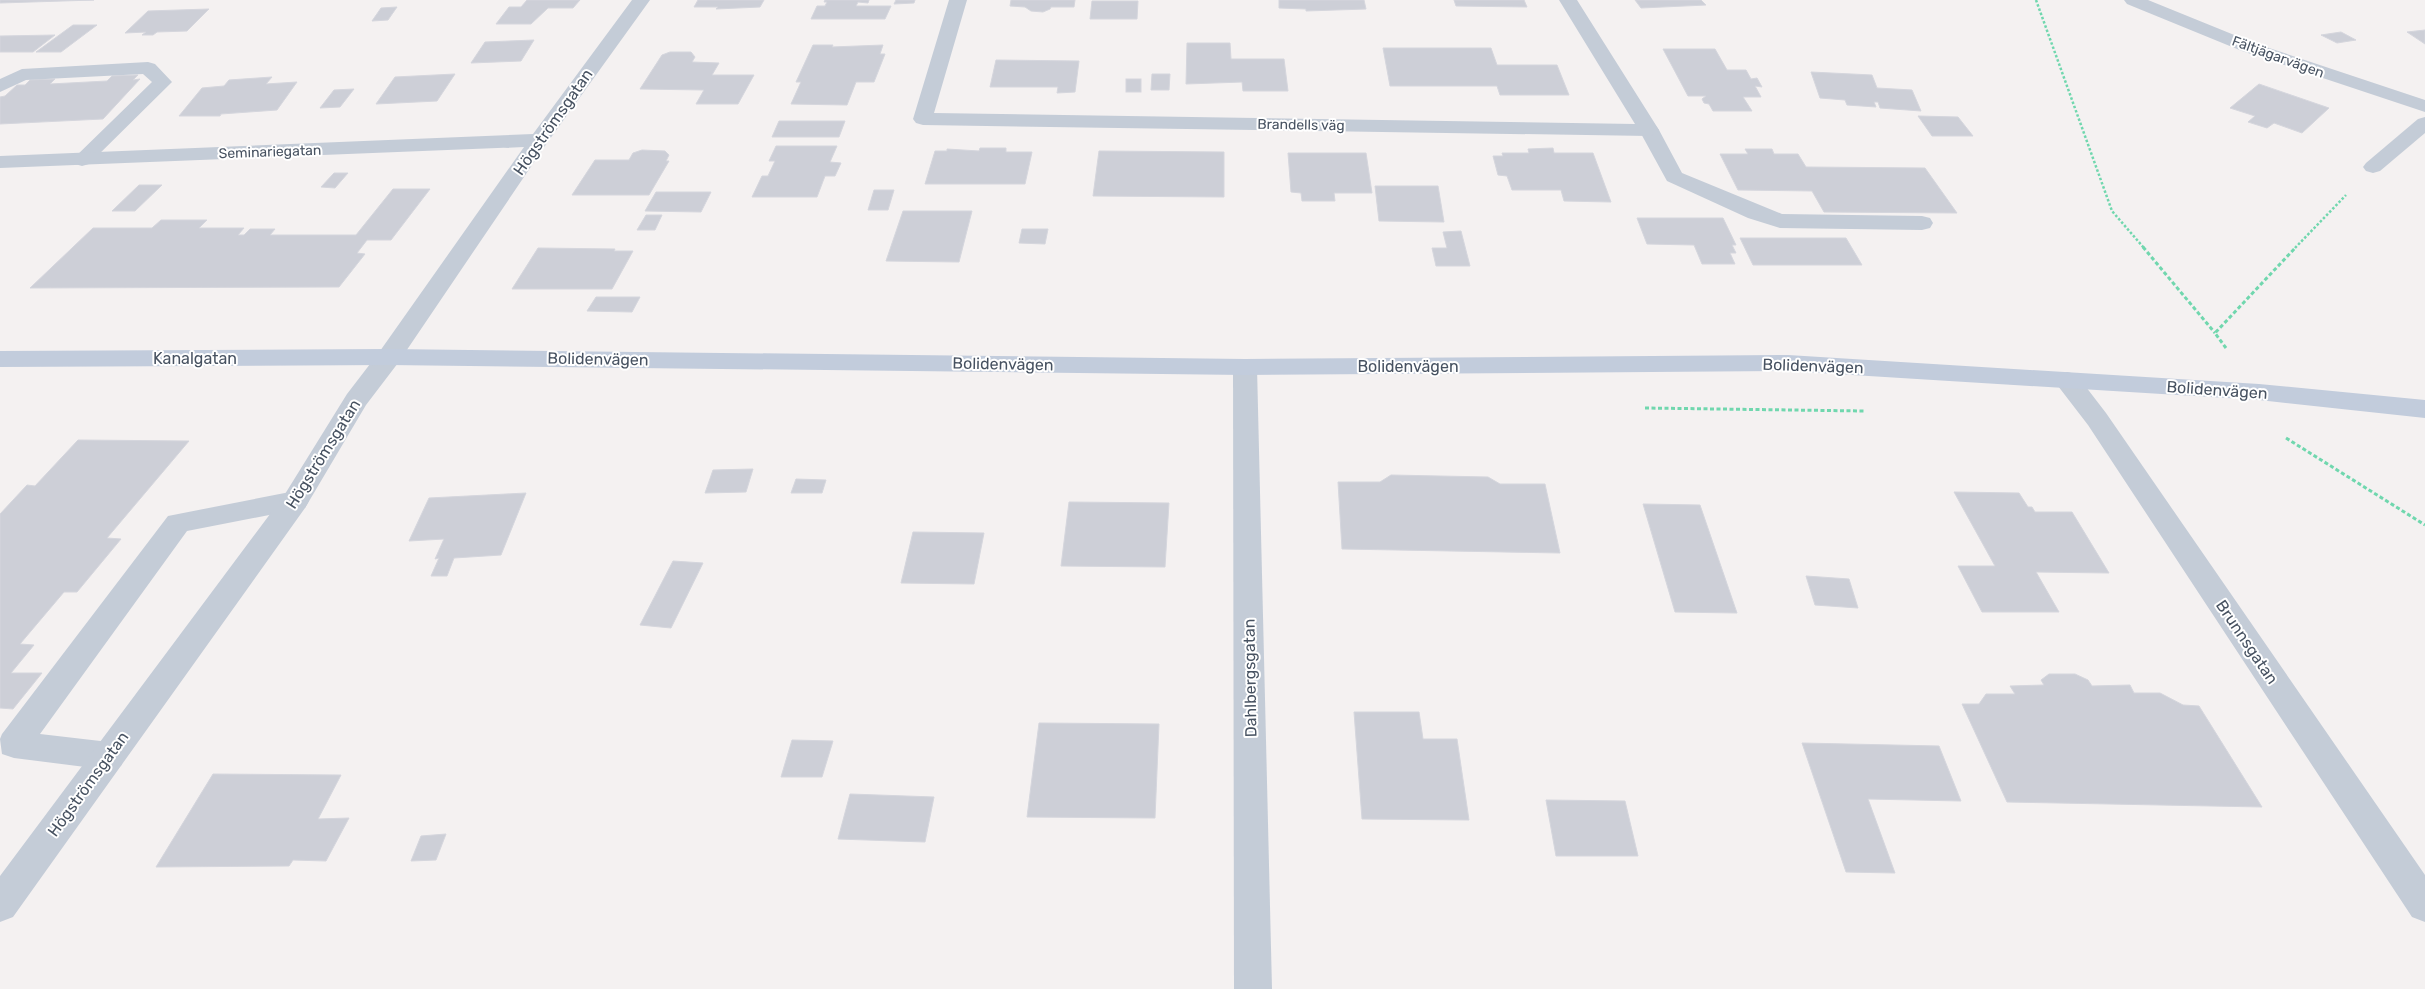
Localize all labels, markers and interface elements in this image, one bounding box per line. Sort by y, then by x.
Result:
street label: Fältjägarvägen [2230,32,2326,82]
street label: Högströmsgatan [509,65,597,179]
street label: Brandells väg [1257,116,1345,134]
street label: Seminariegatan [218,142,322,162]
street label: Kanalgatan [153,349,237,368]
street label: Bolidenvägen [547,349,649,369]
street label: Bolidenvägen [952,354,1054,374]
street label: Bolidenvägen [1762,355,1864,377]
street label: Bolidenvägen [1357,357,1459,376]
street label: Bolidenvägen [2166,377,2268,403]
street label: Högströmsgatan [282,396,364,512]
street label: Brunnsgatan [2212,596,2282,688]
street label: Dahlbergsgatan [1239,618,1261,738]
street label: Högströmsgatan [44,728,132,840]

